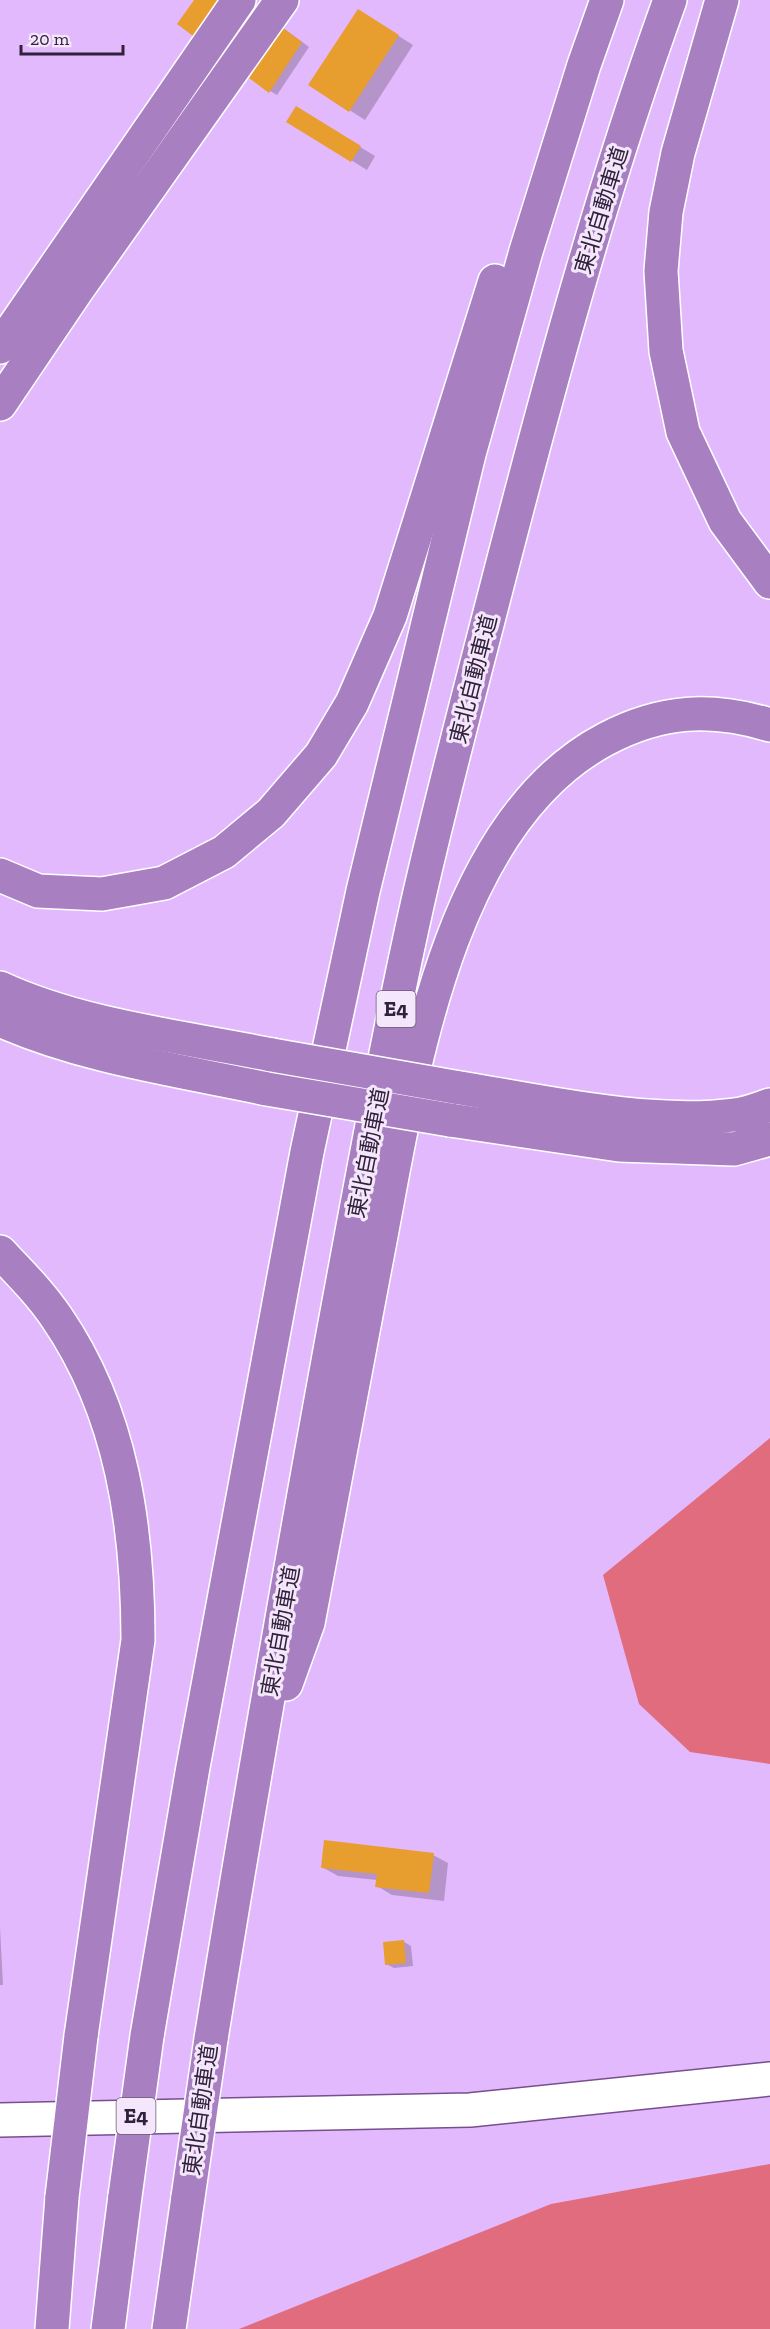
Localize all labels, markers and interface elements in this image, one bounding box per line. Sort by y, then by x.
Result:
scale bar [21,18,123,56]
text: 20 m [30,28,70,50]
street label: 東北自動車道 [569,143,634,277]
street label: 東北自動車道 [444,612,503,746]
road number: E4 [376,991,416,1027]
street label: 東北自動車道 [343,1086,394,1220]
street label: 東北自動車道 [256,1564,305,1698]
street label: 東北自動車道 [178,2043,223,2177]
road number: E4 [116,2098,156,2134]

